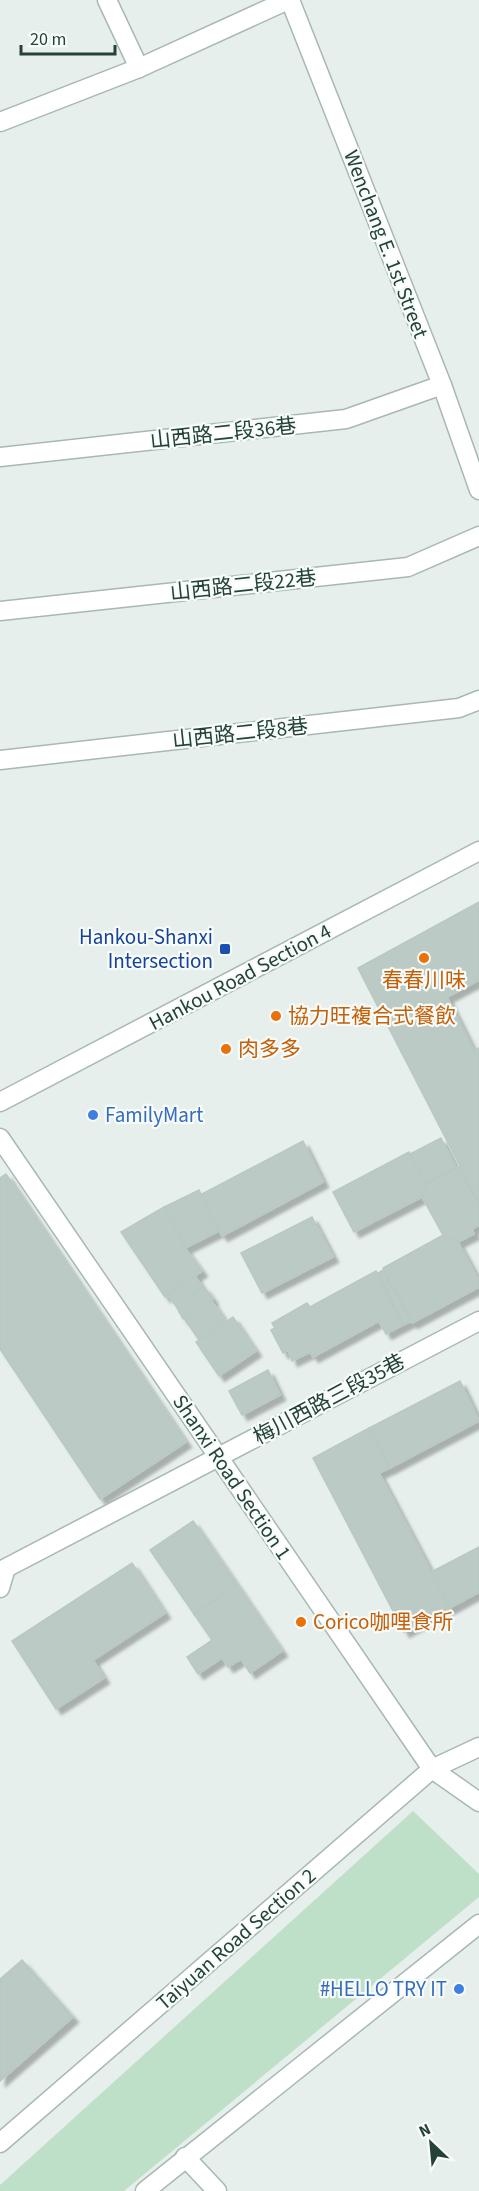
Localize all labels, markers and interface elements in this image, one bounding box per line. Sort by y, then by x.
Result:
scale bar [21,18,116,56]
text: 20 m [30,27,66,52]
street label: Wenchang E. 1st Street [336,145,436,343]
street label: 山西路二段36巷 [148,410,298,456]
street label: 山西路二段22巷 [168,562,318,608]
street label: 山西路二段8巷 [171,711,309,755]
street label: Hankou Road Section 4 [143,916,337,1038]
place label: Hankou-Shanxi Intersection [79,922,213,976]
marker: Hankou-Shanxi Intersection [218,942,232,956]
marker: 春春川味 [417,951,431,965]
place label: 春春川味 [382,965,466,995]
place label: 協力旺複合式餐飲 [288,1001,456,1031]
marker: 協力旺複合式餐飲 [269,1009,283,1023]
place label: 肉多多 [238,1034,301,1064]
marker: 肉多多 [219,1042,233,1056]
place label: FamilyMart [105,1100,203,1130]
marker: FamilyMart [86,1108,100,1122]
street label: 梅川西路三段35巷 [248,1346,410,1452]
street label: Shanxi Road Section 1 [165,1388,299,1566]
place label: Corico咖哩食所 [313,1607,453,1637]
marker: Corico咖哩食所 [294,1615,308,1629]
street label: Taiyuan Road Section 2 [150,1861,322,2017]
place label: #HELLO TRY IT [320,1974,447,2004]
marker: #HELLO TRY IT [452,1982,466,1996]
north arrow [401,2113,461,2173]
text: N [415,2118,434,2143]

